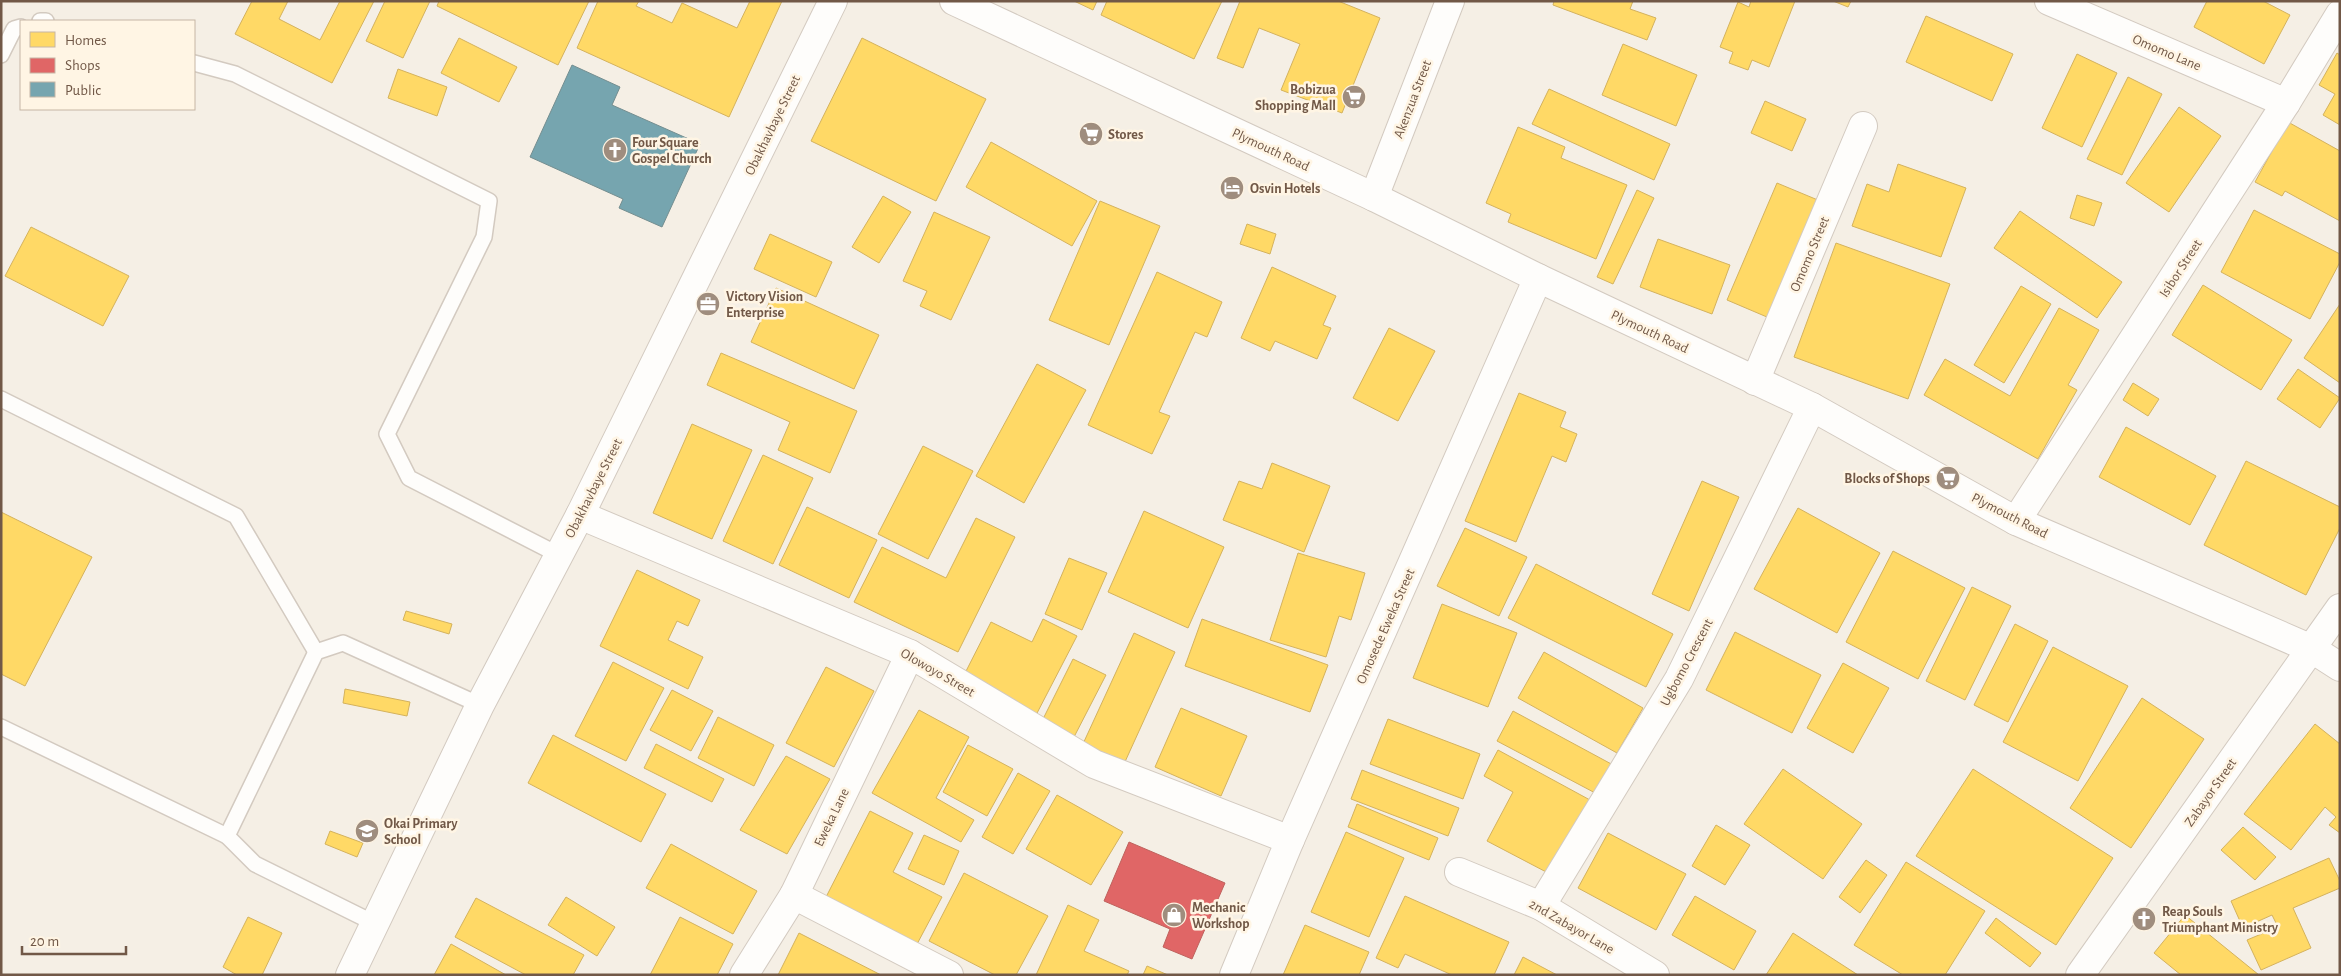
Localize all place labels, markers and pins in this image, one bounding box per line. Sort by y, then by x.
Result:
place label: Bobizua Shopping Mall [1255,83,1336,113]
supermarket icon: Bobizua Shopping Mall [1341,84,1367,110]
supermarket icon: Stores [1078,121,1104,147]
place label: Stores [1108,128,1143,142]
place label: Four Square Gospel Church [632,136,712,166]
church icon: Four Square Gospel Church [602,137,628,163]
hotel icon: Osvin Hotels [1219,175,1245,201]
place label: Osvin Hotels [1250,182,1320,196]
place label: Victory Vision Enterprise [726,290,803,320]
office icon: Victory Vision Enterprise [695,291,721,317]
supermarket icon: Blocks of Shops [1935,465,1961,491]
place label: Blocks of Shops [1844,472,1930,486]
place label: Okai Primary School [384,817,458,847]
school or university icon: Okai Primary School [354,818,380,844]
place label: Mechanic Workshop [1192,901,1250,931]
shop icon: Mechanic Workshop [1161,902,1187,928]
place label: Reap Souls Triumphant Ministry [2162,905,2279,935]
church icon: Reap Souls Triumphant Ministry [2131,906,2157,932]

